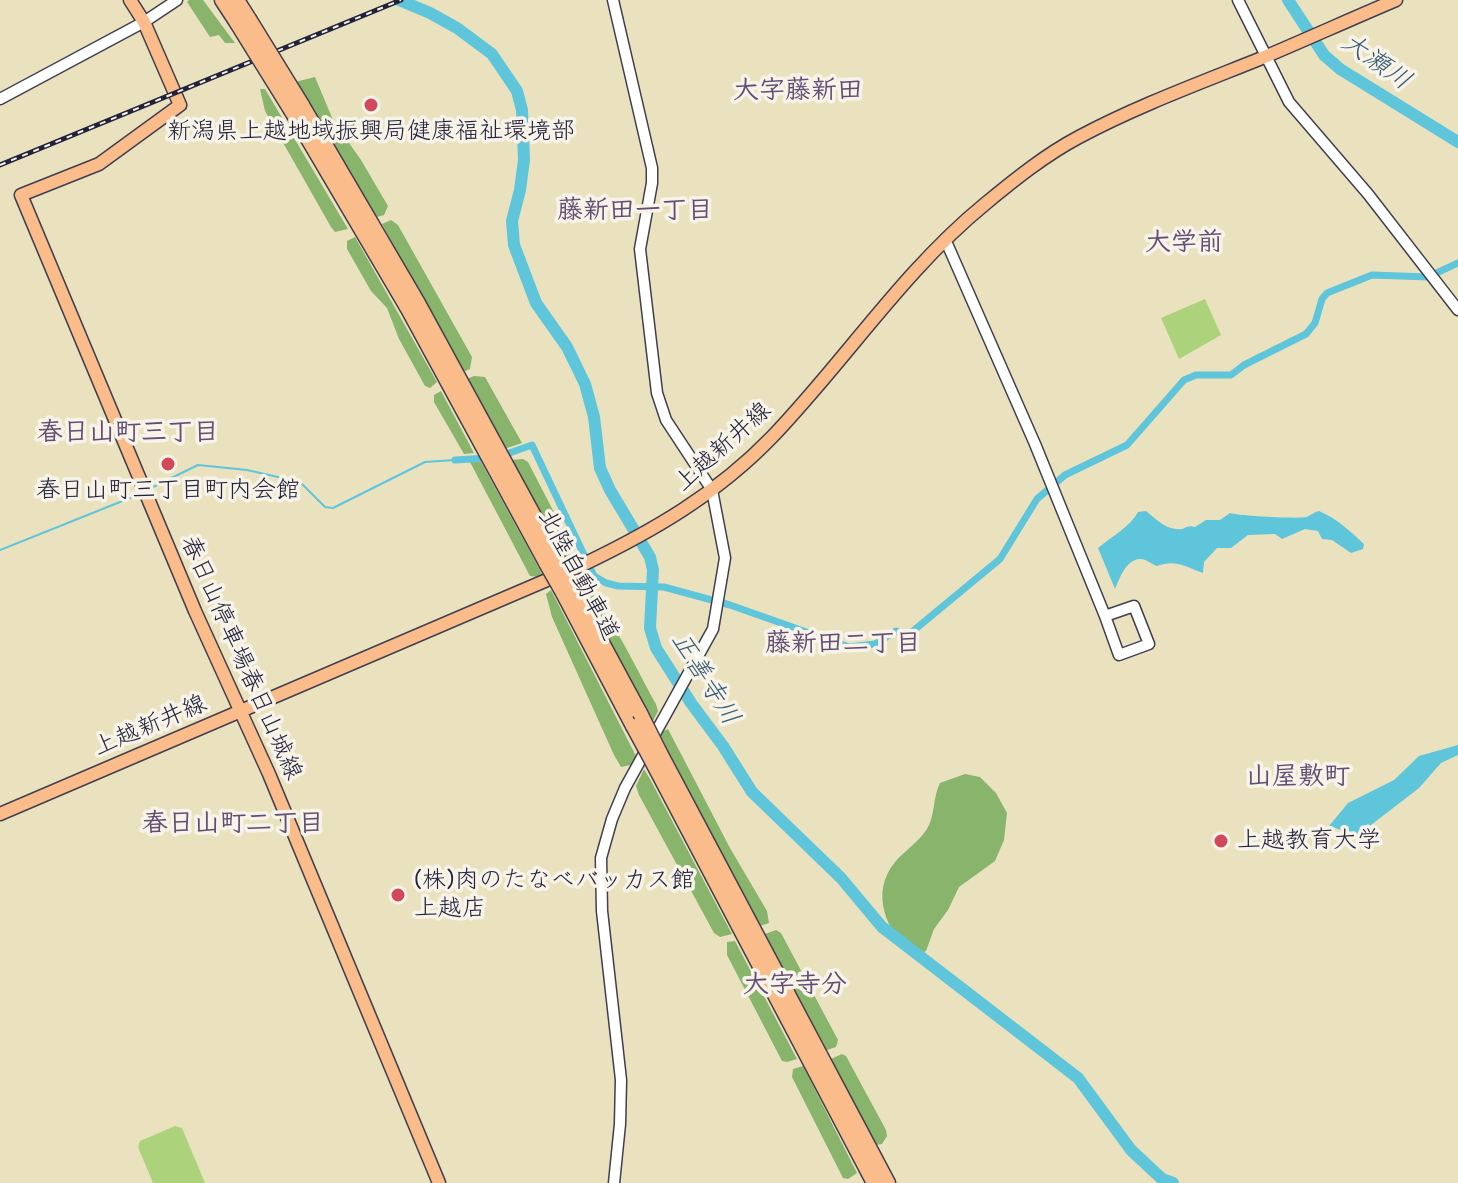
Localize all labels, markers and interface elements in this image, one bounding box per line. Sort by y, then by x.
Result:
water label: 大瀬川 [1335,27,1417,97]
district label: 大字藤新田 [733,75,863,107]
marker: 新潟県上越地域振興局健康福祉環境部 [362,96,380,114]
place label: 新潟県上越地域振興局健康福祉環境部 [167,118,575,146]
district label: 藤新田一丁目 [557,195,713,227]
district label: 大学前 [1145,227,1223,259]
street label: 上越新井線 [669,396,777,498]
district label: 春日山町三丁目 [37,417,219,449]
marker: 春日山町三丁目町内会館 [159,455,177,473]
place label: 春日山町三丁目町内会館 [36,477,300,505]
street label: 北陸自動車道 [531,505,625,645]
street label: 春日山停車場春日山城線 [174,532,308,784]
water label: 正善寺川 [664,627,746,731]
district label: 藤新田二丁目 [765,628,921,660]
street label: 上越新井線 [89,689,211,763]
district label: 山屋敷町 [1246,761,1350,793]
district label: 春日山町二丁目 [142,808,324,840]
place label: 上越教育大学 [1237,827,1381,855]
marker: 上越教育大学 [1212,832,1230,850]
place label: (株)肉のたなべバッカス館 上越店 [414,867,695,923]
marker: (株)肉のたなべバッカス館 上越店 [389,886,407,904]
district label: 大字寺分 [743,969,847,1001]

